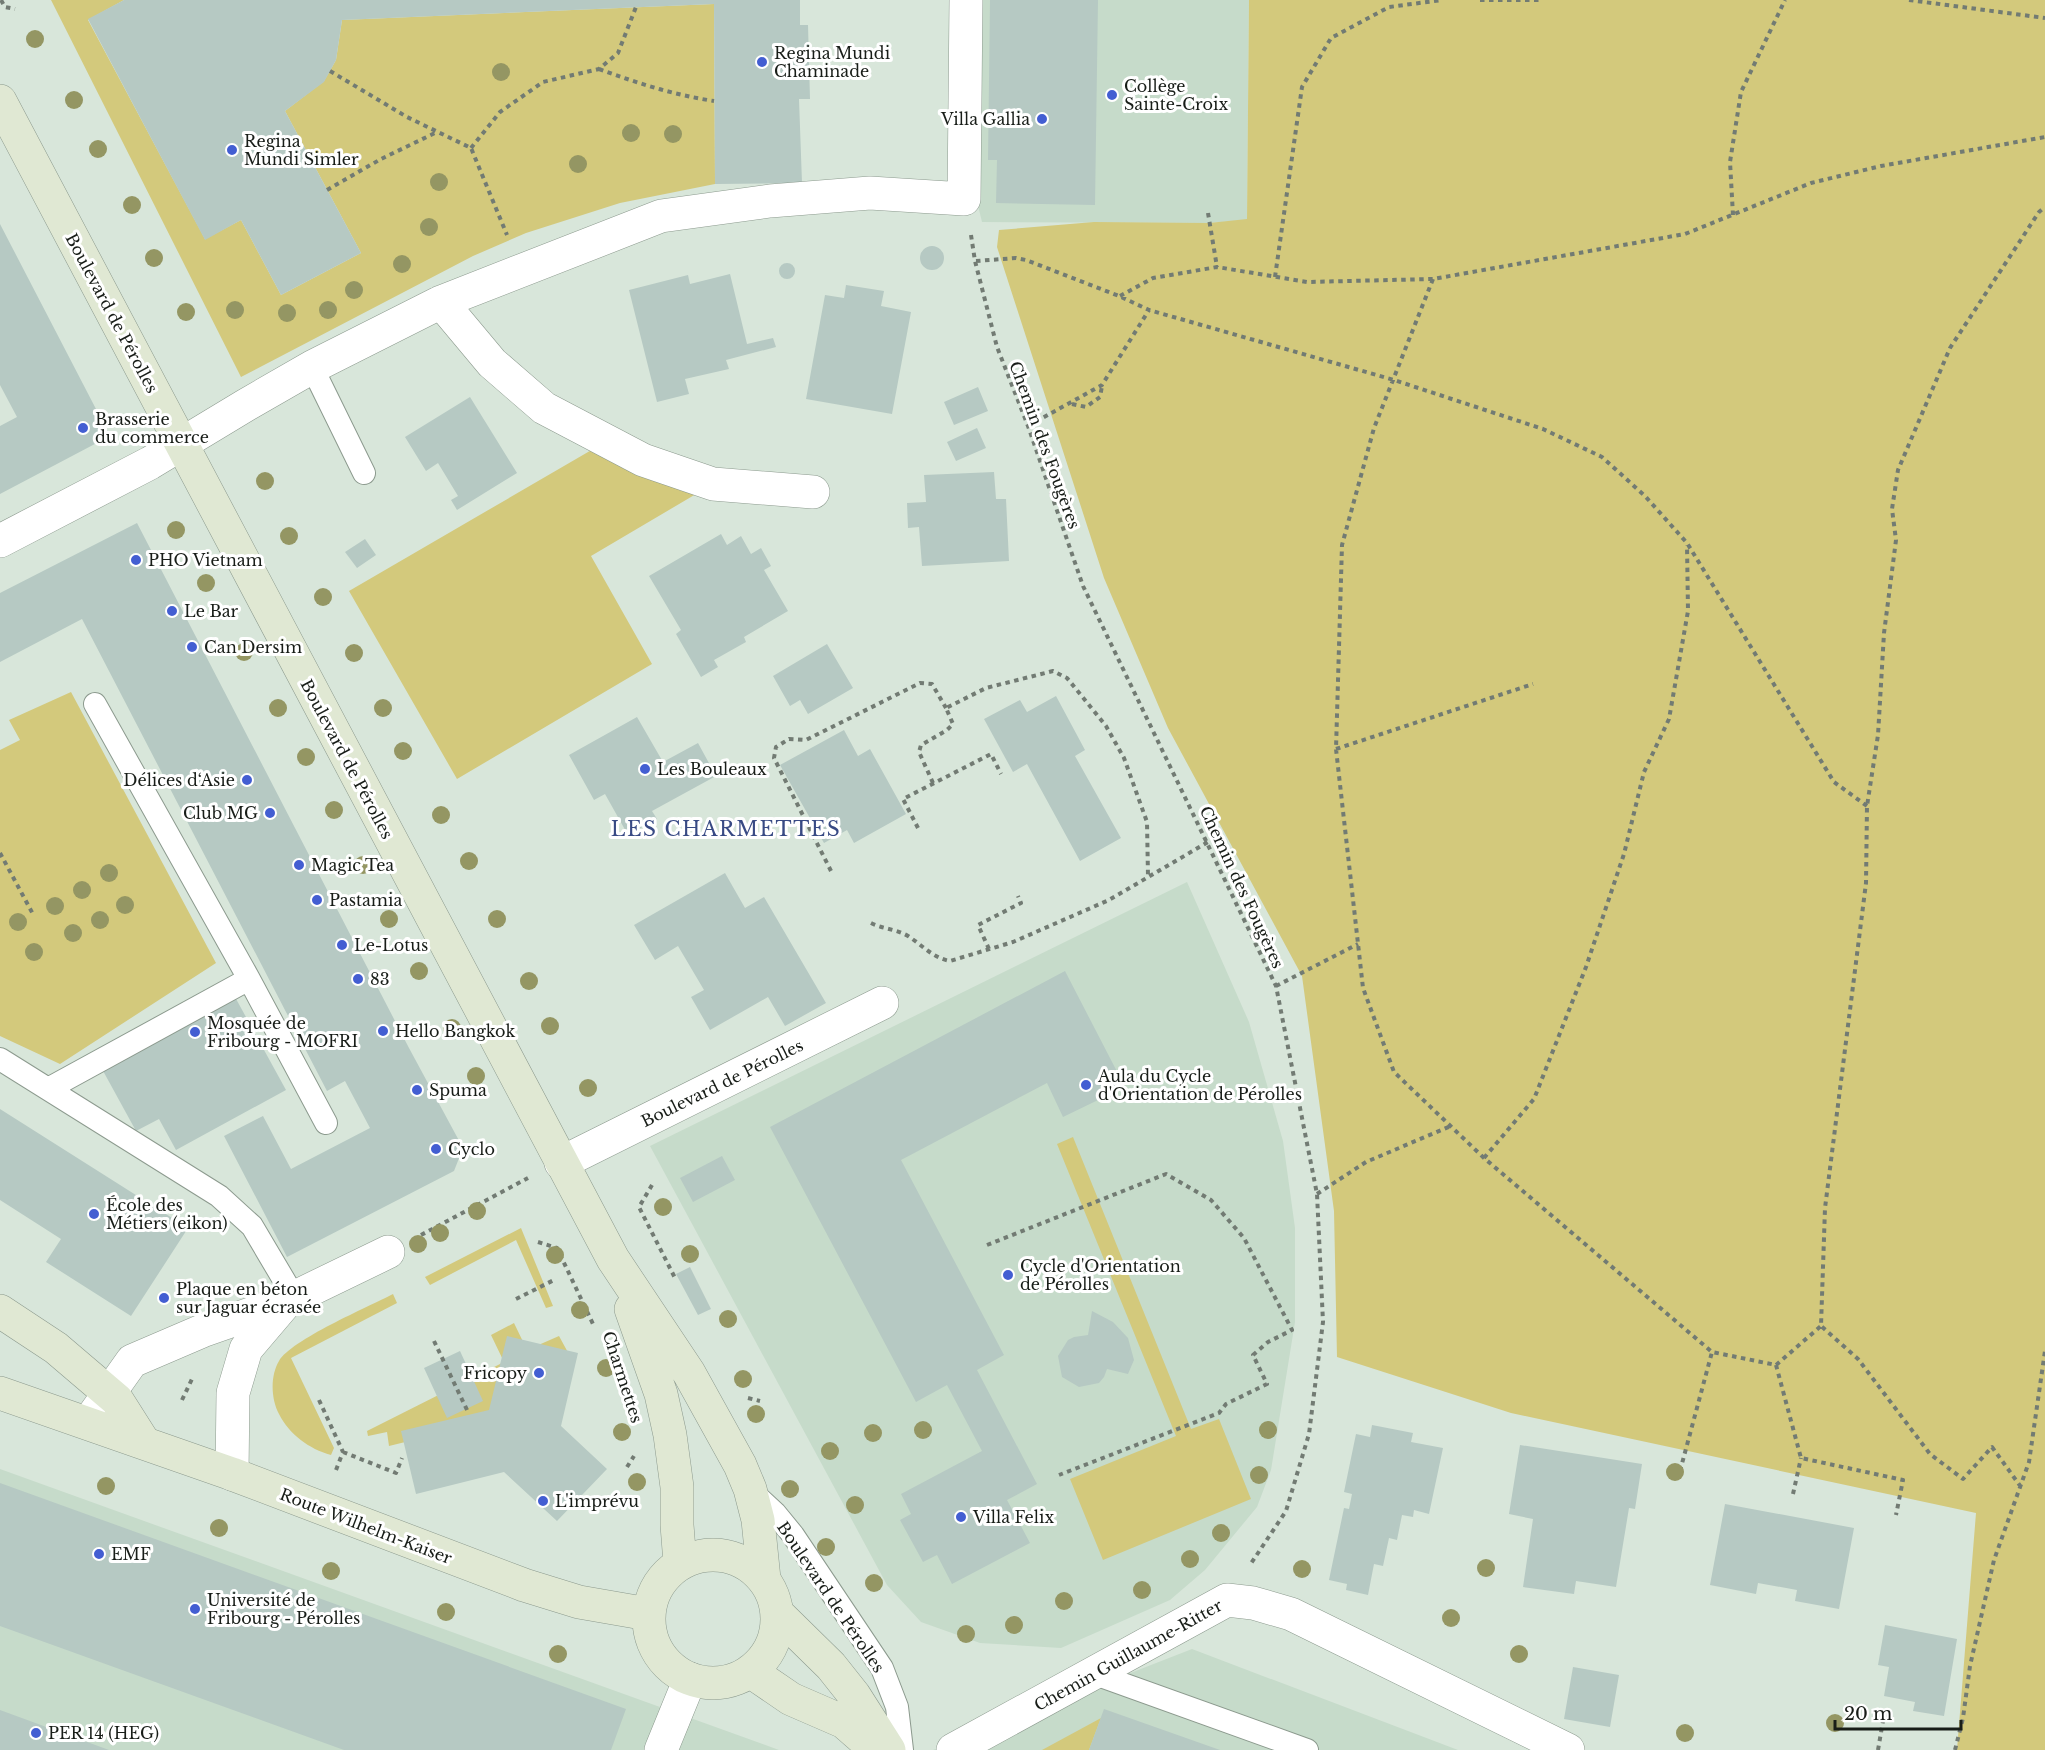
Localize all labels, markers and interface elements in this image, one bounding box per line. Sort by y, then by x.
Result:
place label: Regina Mundi Chaminade [774,43,891,81]
marker: Regina Mundi Chaminade [755,55,769,69]
place label: Collège Sainte-Croix [1124,76,1228,114]
marker: Collège Sainte-Croix [1105,88,1119,102]
place label: Villa Gallia [940,109,1030,129]
marker: Villa Gallia [1035,112,1049,126]
place label: Regina Mundi Simler [244,131,359,169]
marker: Regina Mundi Simler [225,143,239,157]
street label: Boulevard de Pérolles [61,230,163,396]
street label: Chemin des Fougères [1005,358,1085,532]
place label: Brasserie du commerce [95,409,209,447]
marker: Brasserie du commerce [76,421,90,435]
place label: PHO Vietnam [148,550,263,570]
marker: PHO Vietnam [129,553,143,567]
place label: Le Bar [184,601,239,621]
marker: Le Bar [165,604,179,618]
place label: Can Dersim [204,637,302,657]
marker: Can Dersim [185,640,199,654]
street label: Boulevard de Pérolles [296,676,398,842]
place label: Les Bouleaux [657,759,767,779]
marker: Les Bouleaux [638,762,652,776]
place label: Délices d‘Asie [123,770,235,790]
marker: Délices d‘Asie [240,773,254,787]
place label: Club MG [183,803,258,823]
street label: Chemin des Fougères [1196,803,1288,971]
marker: Club MG [263,806,277,820]
district label: LES CHARMETTES [611,817,841,841]
place label: Magic Tea [311,855,394,875]
marker: Magic Tea [292,858,306,872]
place label: Pastamia [329,890,402,910]
marker: Pastamia [310,893,324,907]
place label: Le-Lotus [354,935,428,955]
marker: Le-Lotus [335,938,349,952]
place label: 83 [370,969,390,989]
marker: 83 [351,972,365,986]
place label: Mosquée de Fribourg - MOFRI [207,1013,358,1051]
place label: Hello Bangkok [395,1021,516,1041]
marker: Hello Bangkok [376,1024,390,1038]
marker: Mosquée de Fribourg - MOFRI [188,1025,202,1039]
street label: Boulevard de Pérolles [638,1035,806,1131]
place label: Aula du Cycle d'Orientation de Pérolles [1097,1066,1302,1104]
marker: Aula du Cycle d'Orientation de Pérolles [1079,1078,1093,1092]
place label: Spuma [429,1080,487,1100]
marker: Spuma [410,1083,424,1097]
place label: Cyclo [448,1139,495,1159]
marker: Cyclo [429,1142,443,1156]
place label: École des Métiers (eikon) [106,1195,228,1233]
marker: École des Métiers (eikon) [87,1207,101,1221]
place label: Cycle d'Orientation de Pérolles [1020,1256,1181,1294]
marker: Cycle d'Orientation de Pérolles [1001,1268,1015,1282]
place label: Plaque en béton sur Jaguar écrasée [176,1279,321,1317]
marker: Plaque en béton sur Jaguar écrasée [157,1291,171,1305]
street label: Charmettes [599,1329,647,1425]
place label: Fricopy [463,1363,528,1383]
marker: Fricopy [532,1366,546,1380]
street label: Route Wilhelm-Kaiser [277,1484,455,1568]
place label: L'imprévu [555,1491,639,1511]
marker: L'imprévu [536,1494,550,1508]
place label: Villa Felix [972,1507,1054,1527]
marker: Villa Felix [954,1510,968,1524]
street label: Boulevard de Pérolles [773,1518,889,1676]
place label: EMF [111,1544,151,1564]
marker: EMF [92,1547,106,1561]
place label: Université de Fribourg - Pérolles [207,1590,360,1628]
street label: Chemin Guillaume-Ritter [1031,1595,1226,1715]
marker: Université de Fribourg - Pérolles [188,1602,202,1616]
scale bar [1835,1693,1961,1731]
text: 20 m [1844,1703,1892,1725]
place label: PER 14 (HEG) [48,1723,159,1743]
marker: PER 14 (HEG) [29,1726,43,1740]

